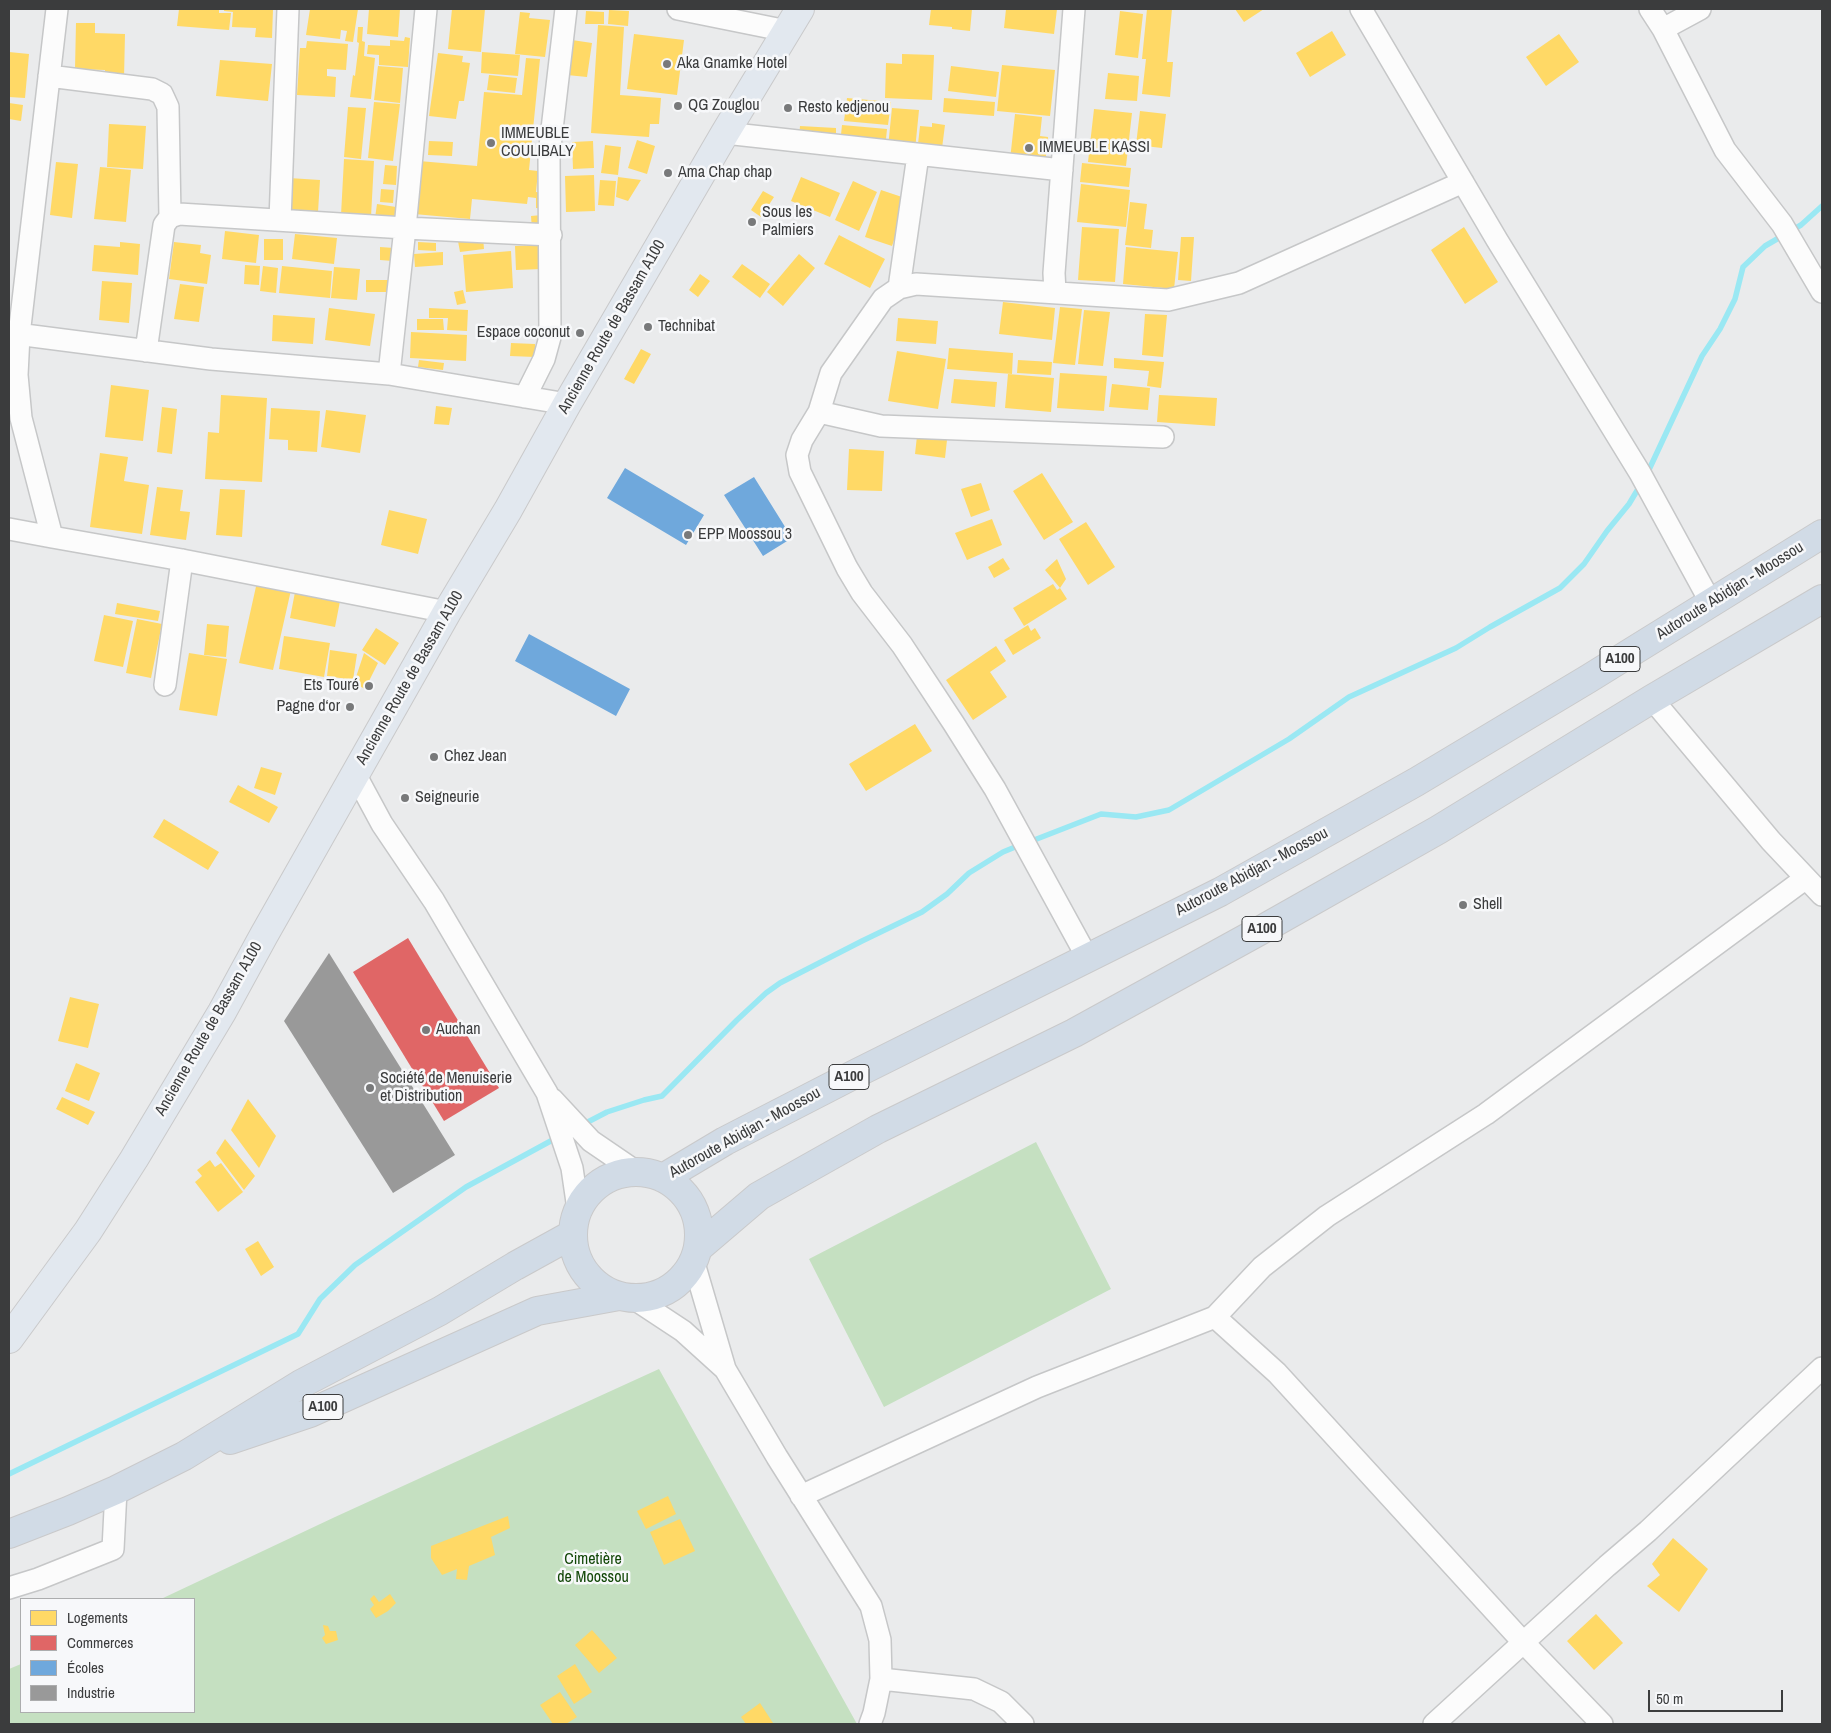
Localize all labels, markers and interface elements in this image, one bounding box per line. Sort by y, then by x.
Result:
place label: Aka Gnamke Hotel [677,54,787,74]
marker: Aka Gnamke Hotel [661,58,673,70]
place label: QG Zouglou [688,96,759,116]
place label: Resto kedjenou [798,98,889,118]
marker: QG Zouglou [672,100,684,112]
marker: Resto kedjenou [782,102,794,114]
place label: IMMEUBLE COULIBALY [501,124,574,162]
marker: IMMEUBLE COULIBALY [485,137,497,149]
place label: IMMEUBLE KASSI [1039,138,1150,158]
marker: IMMEUBLE KASSI [1023,142,1035,154]
place label: Ama Chap chap [678,163,772,183]
marker: Ama Chap chap [662,167,674,179]
place label: Sous les Palmiers [762,203,814,241]
marker: Sous les Palmiers [746,216,758,228]
street label: Ancienne Route de Bassam A100 [554,237,670,417]
place label: Technibat [658,317,715,337]
marker: Technibat [642,321,654,333]
place label: Espace coconut [477,323,570,343]
marker: Espace coconut [574,327,586,339]
place label: EPP Moossou 3 [698,525,792,545]
marker: EPP Moossou 3 [682,529,694,541]
street label: Autoroute Abidjan - Moossou [1653,538,1807,644]
street label: Ancienne Route de Bassam A100 [352,588,468,768]
road number: A100 [1600,646,1640,672]
place label: Ets Touré [304,676,359,696]
marker: Ets Touré [363,680,375,692]
place label: Pagne d‘or [277,697,340,717]
marker: Pagne d‘or [344,701,356,713]
place label: Chez Jean [444,747,507,767]
marker: Chez Jean [428,751,440,763]
place label: Seigneurie [415,788,479,808]
marker: Seigneurie [399,792,411,804]
street label: Autoroute Abidjan - Moossou [1172,824,1332,920]
place label: Shell [1473,895,1502,915]
marker: Shell [1457,899,1469,911]
road number: A100 [1242,916,1282,942]
street label: Ancienne Route de Bassam A100 [151,939,267,1119]
place label: Auchan [436,1020,480,1040]
marker: Auchan [420,1024,432,1036]
road number: A100 [829,1064,869,1090]
place label: Société de Menuiserie et Distribution [380,1069,512,1107]
marker: Société de Menuiserie et Distribution [364,1082,376,1094]
street label: Autoroute Abidjan - Moossou [666,1083,824,1183]
road number: A100 [303,1394,343,1420]
park label: Cimetière de Moossou [557,1550,629,1588]
legend [20,1598,195,1713]
text: Logements [67,1607,128,1628]
text: Commerces [67,1632,133,1653]
text: Écoles [67,1657,104,1678]
scale bar [1651,1680,1786,1712]
text: Industrie [67,1682,115,1703]
text: 50 m [1656,1688,1683,1709]

